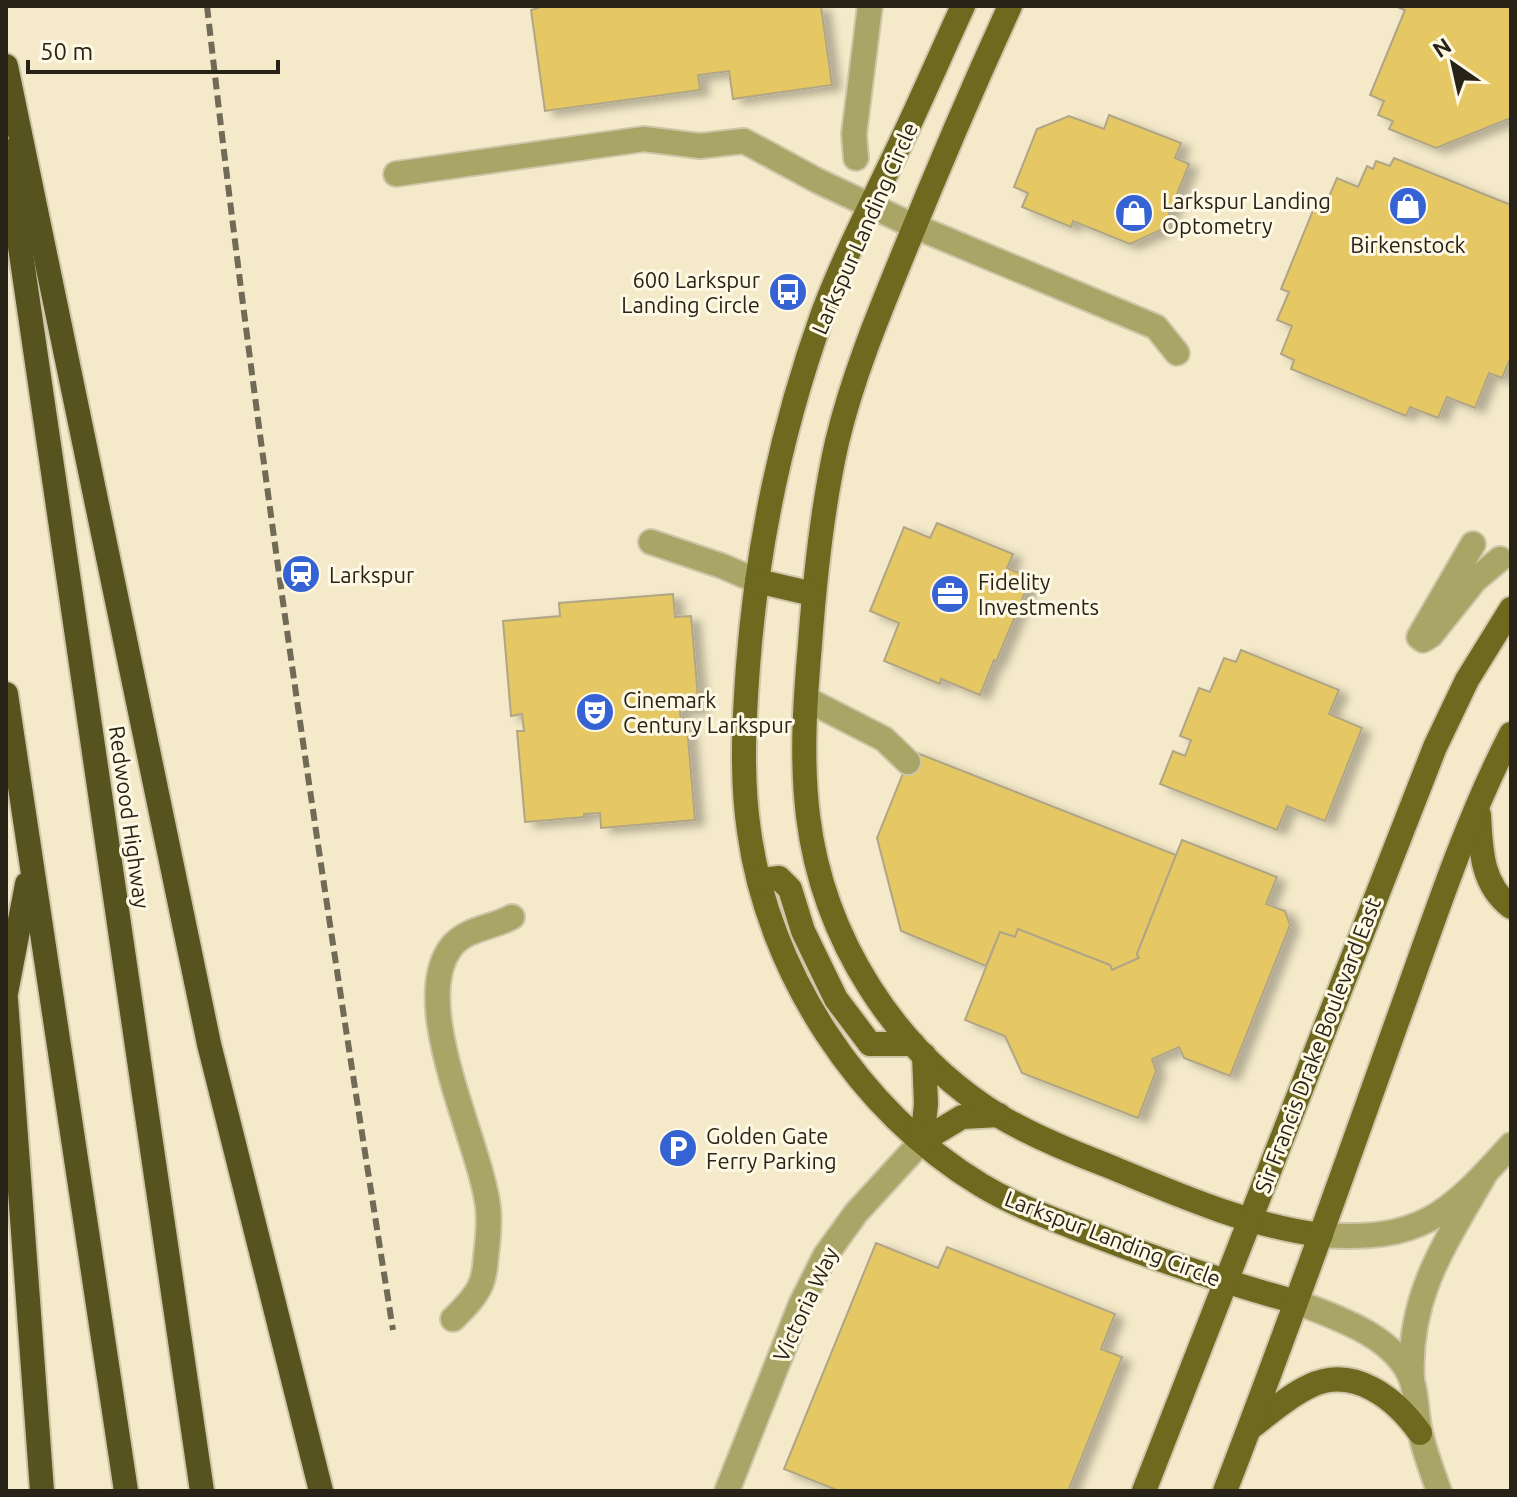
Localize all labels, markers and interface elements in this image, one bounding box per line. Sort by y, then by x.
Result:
scale bar [28,24,278,74]
north arrow [1413,24,1493,104]
text: N [1428,32,1455,62]
text: 50 m [40,38,93,65]
street label: Larkspur Landing Circle [806,118,922,338]
shop icon: Birkenstock [1387,185,1429,227]
place label: Larkspur Landing Optometry [1162,188,1331,238]
shop icon: Larkspur Landing Optometry [1113,192,1155,234]
place label: Birkenstock [1350,232,1466,257]
place label: 600 Larkspur Landing Circle [621,267,761,317]
bus stop icon: 600 Larkspur Landing Circle [767,271,809,313]
station icon: Larkspur [280,553,322,595]
place label: Larkspur [329,562,415,587]
place label: Fidelity Investments [978,569,1099,619]
office icon: Fidelity Investments [929,573,971,615]
place label: Cinemark Century Larkspur [623,687,793,737]
theatre icon: Cinemark Century Larkspur [574,691,616,733]
street label: Redwood Highway [105,724,155,910]
street label: Sir Francis Drake Boulevard East [1249,894,1385,1196]
place label: Golden Gate Ferry Parking [706,1123,837,1173]
parking icon: Golden Gate Ferry Parking [657,1127,699,1169]
street label: Larkspur Landing Circle [1002,1185,1224,1291]
street label: Victoria Way [768,1242,843,1365]

